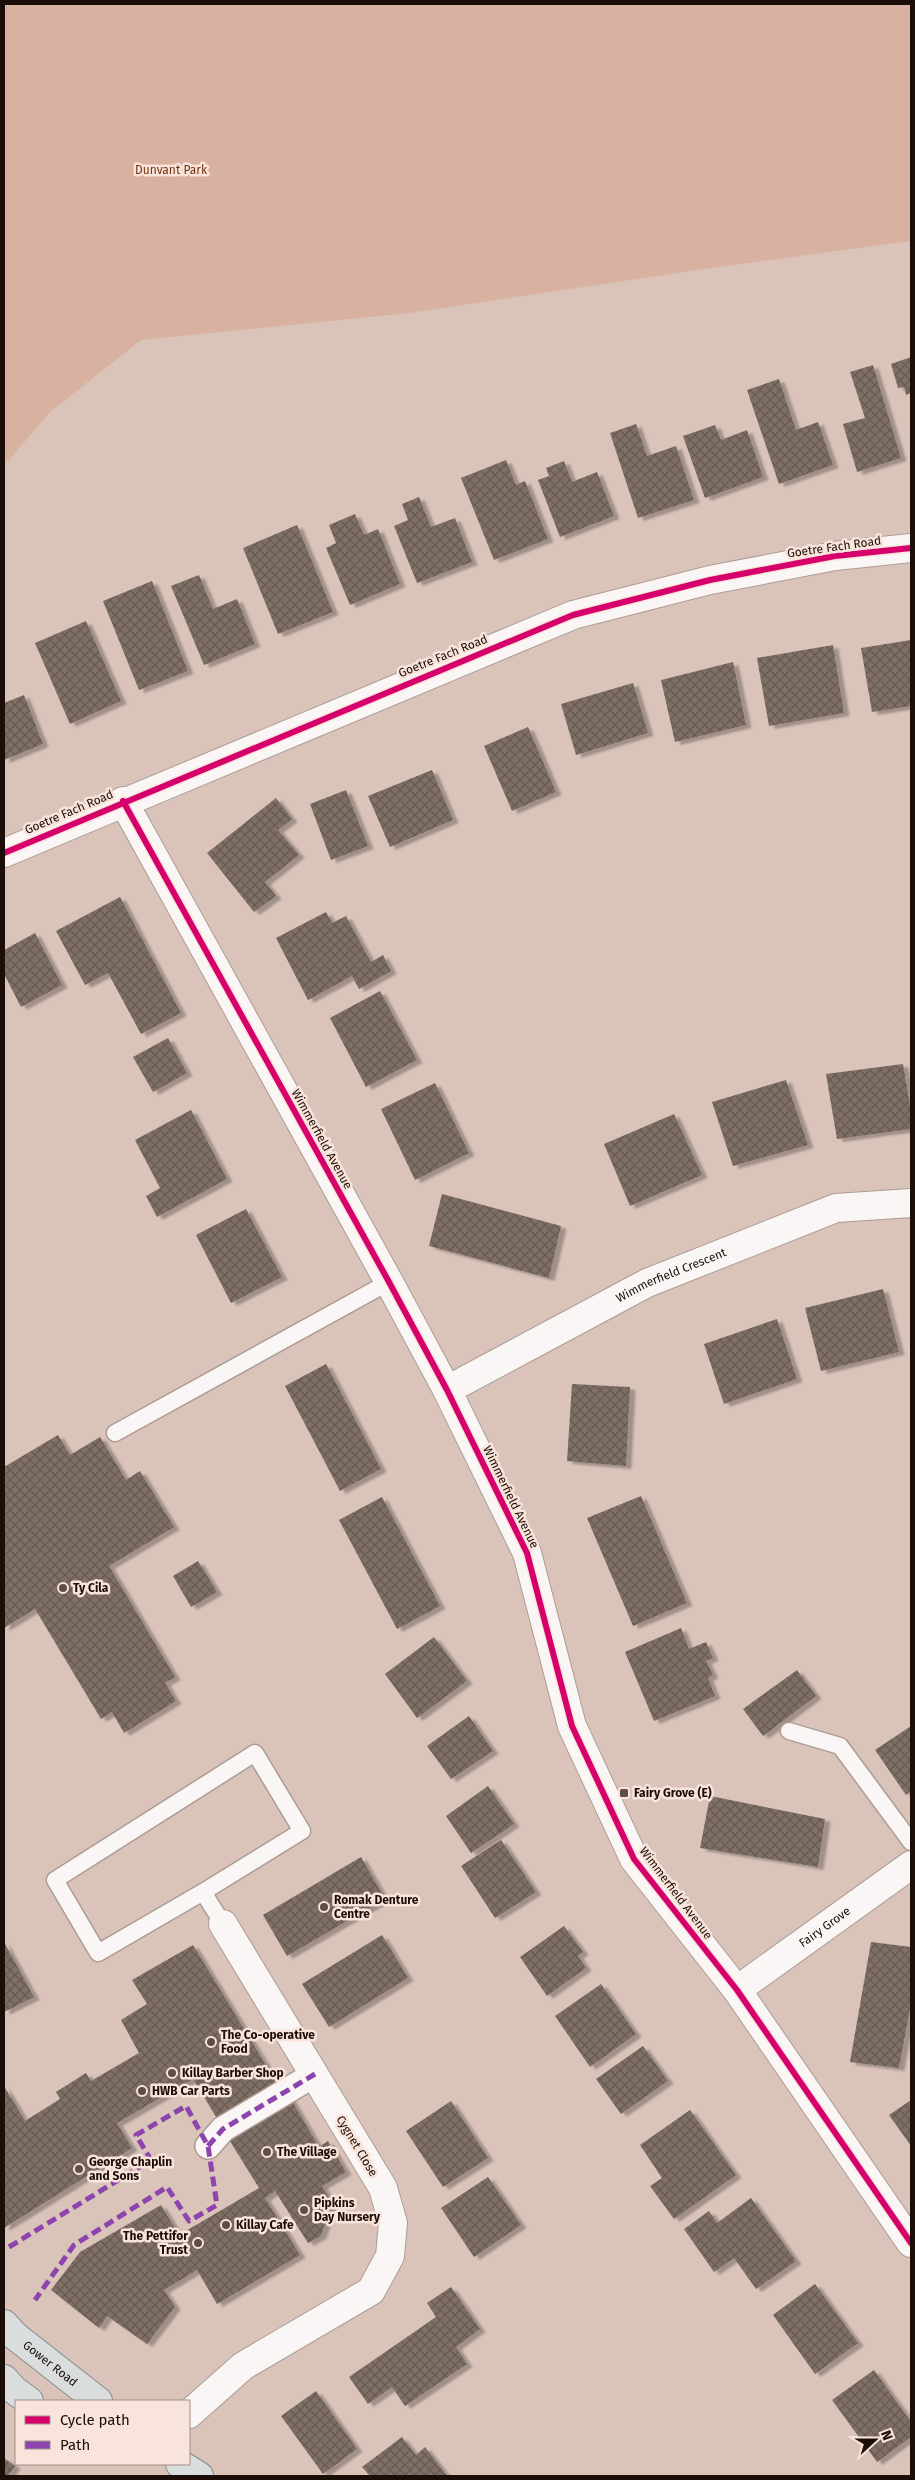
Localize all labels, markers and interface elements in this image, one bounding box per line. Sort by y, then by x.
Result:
park label: Dunvant Park [135,163,208,177]
street label: Goetre Fach Road [786,533,882,561]
street label: Goetre Fach Road [396,632,490,680]
street label: Goetre Fach Road [23,787,115,837]
street label: Wimmerfield Avenue [289,1087,355,1191]
street label: Wimmerfield Crescent [614,1245,729,1305]
street label: Wimmerfield Avenue [480,1444,542,1550]
place label: Ty Cila [73,1581,109,1595]
marker: Ty Cila [57,1582,69,1594]
place label: Fairy Grove (E) [634,1786,712,1800]
marker: Fairy Grove (E) [618,1787,630,1799]
street label: Wimmerfield Avenue [637,1844,715,1942]
place label: Romak Denture Centre [334,1893,419,1921]
marker: Romak Denture Centre [318,1901,330,1913]
street label: Fairy Grove [796,1904,853,1950]
place label: The Co-operative Food [221,2028,315,2056]
marker: The Co-operative Food [205,2036,217,2048]
place label: Killay Barber Shop [182,2066,284,2080]
marker: Killay Barber Shop [166,2067,178,2079]
place label: HWB Car Parts [152,2084,230,2098]
marker: HWB Car Parts [136,2085,148,2097]
street label: Cygnet Close [333,2113,381,2179]
place label: The Village [277,2145,337,2159]
marker: The Village [261,2146,273,2158]
place label: George Chaplin and Sons [89,2155,172,2183]
marker: George Chaplin and Sons [73,2163,85,2175]
place label: Pipkins Day Nursery [314,2196,381,2224]
marker: Pipkins Day Nursery [298,2204,310,2216]
place label: Killay Cafe [236,2218,294,2232]
marker: Killay Cafe [220,2219,232,2231]
place label: The Pettifor Trust [123,2229,188,2257]
marker: The Pettifor Trust [192,2237,204,2249]
street label: Gower Road [20,2338,80,2389]
legend [15,2400,190,2465]
text: Cycle path [60,2411,130,2429]
north arrow [850,2415,900,2465]
text: N [877,2428,896,2443]
text: Path [60,2436,90,2454]

